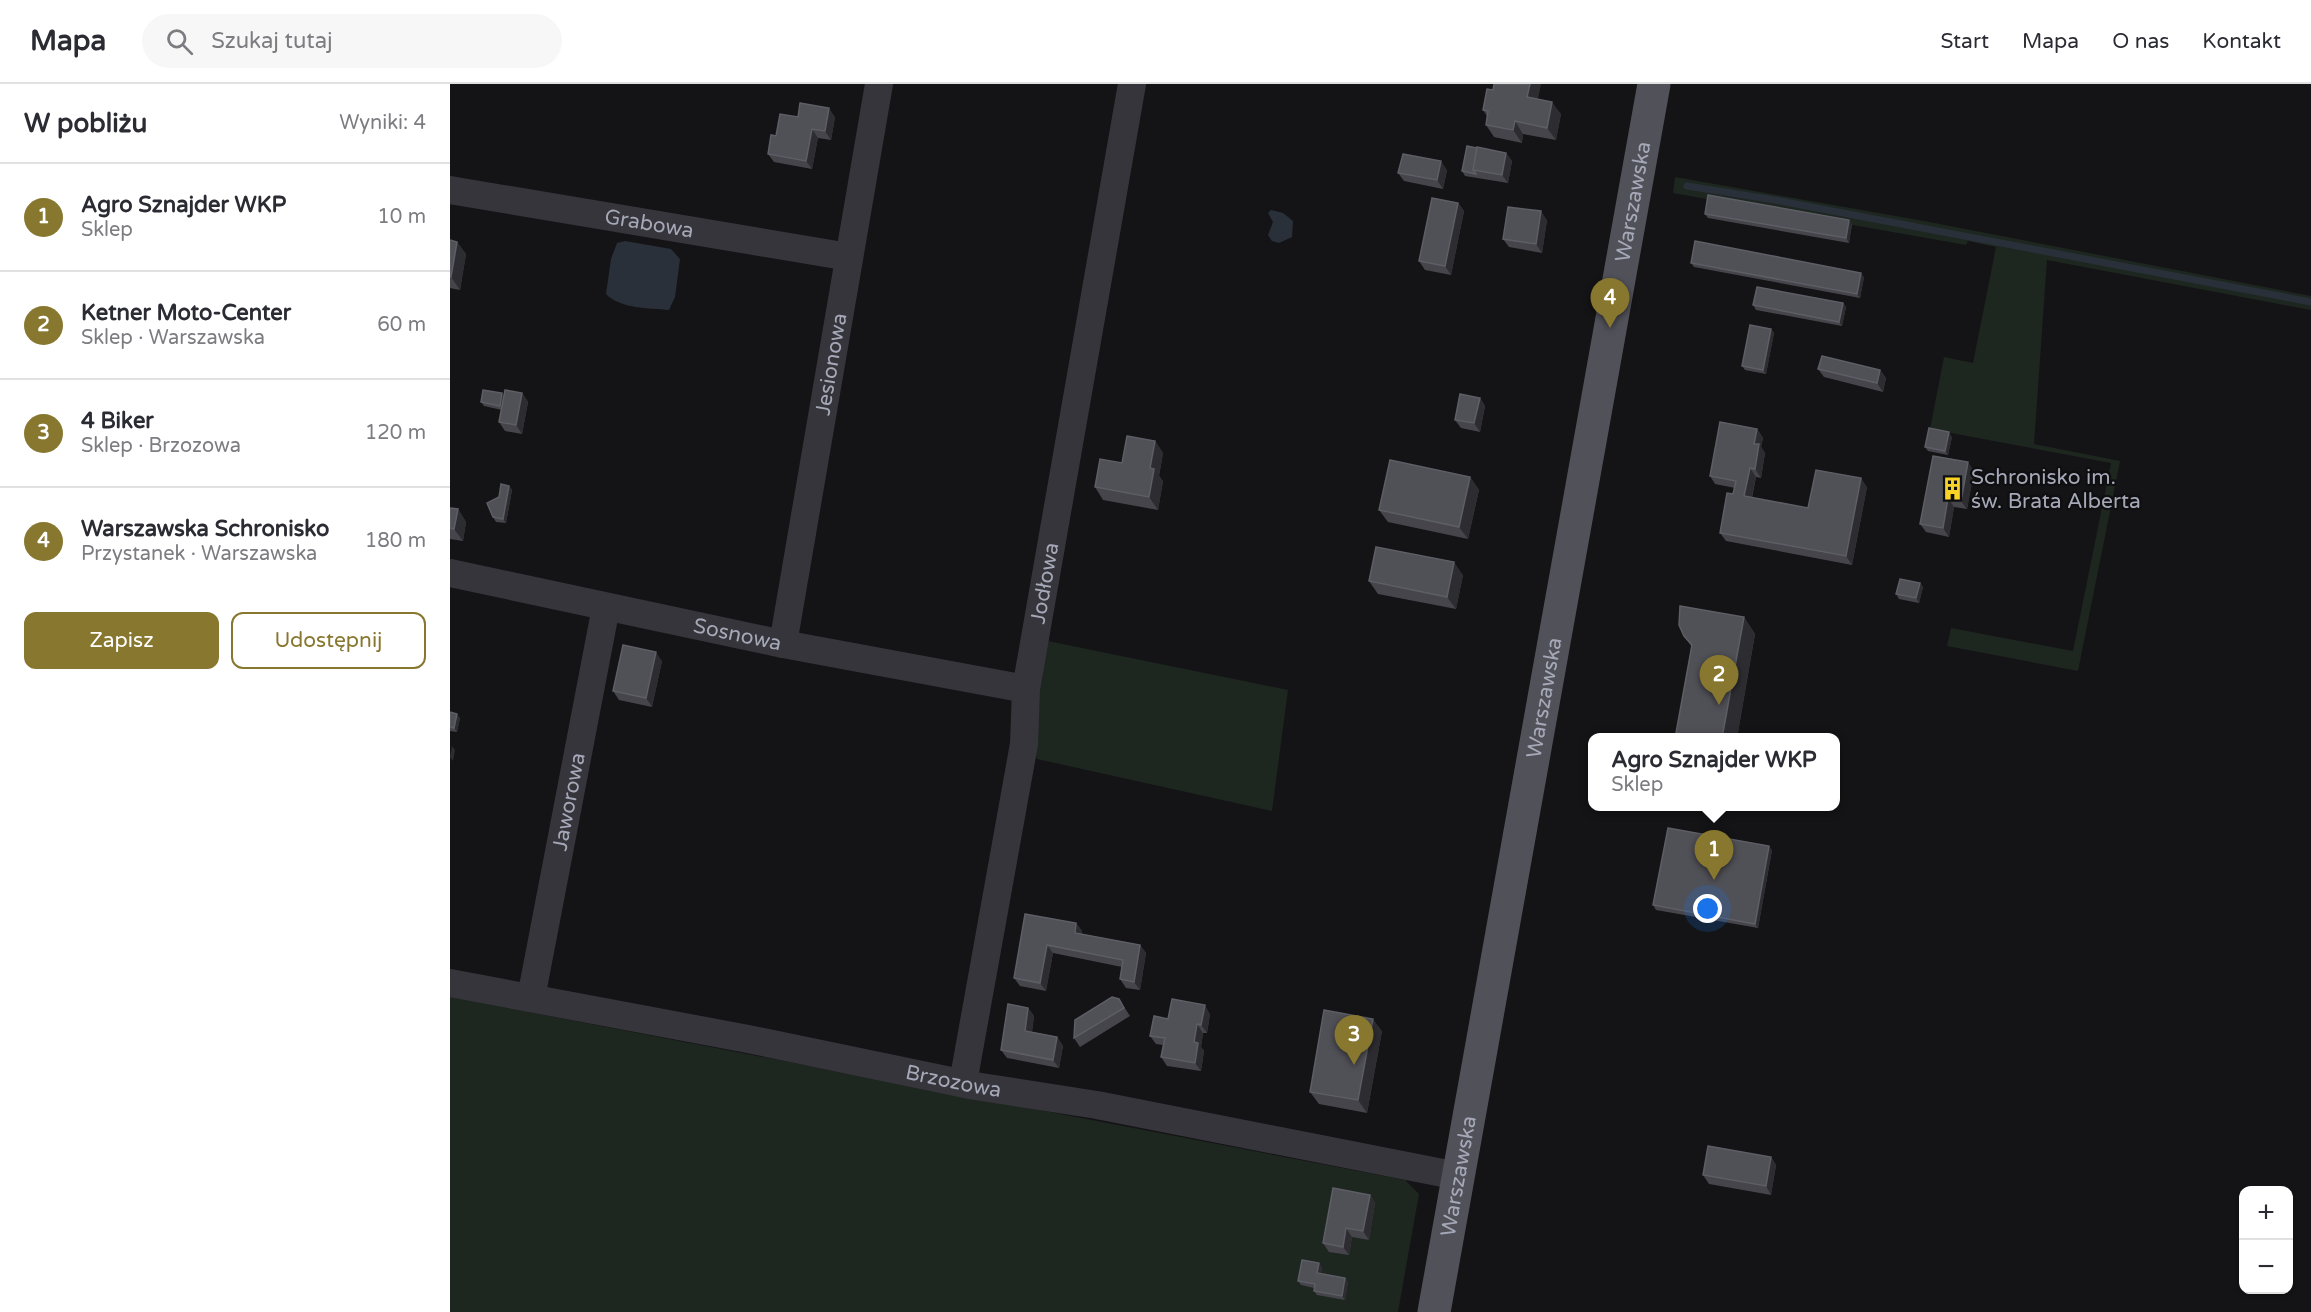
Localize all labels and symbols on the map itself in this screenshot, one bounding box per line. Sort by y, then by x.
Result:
street label: Warszawska [1610,139,1656,264]
street label: Grabowa [603,204,696,244]
pin: 4 [1590,278,1630,328]
street label: Jesionowa [810,311,853,417]
place label: Schronisko im. św. Brata Alberta [1971,465,2141,514]
building icon: Schronisko im. św. Brata Alberta [1940,476,1966,502]
street label: Jodłowa [1026,541,1064,626]
street label: Sosnowa [691,613,784,656]
street label: Warszawska [1521,635,1568,760]
pin: 2 [1700,656,1738,705]
street label: Jaworowa [548,751,591,853]
pin: 1 [1694,830,1734,880]
your location [1693,894,1722,923]
pin: 3 [1334,1016,1374,1065]
street label: Brzozowa [903,1060,1003,1103]
street label: Warszawska [1436,1114,1482,1239]

